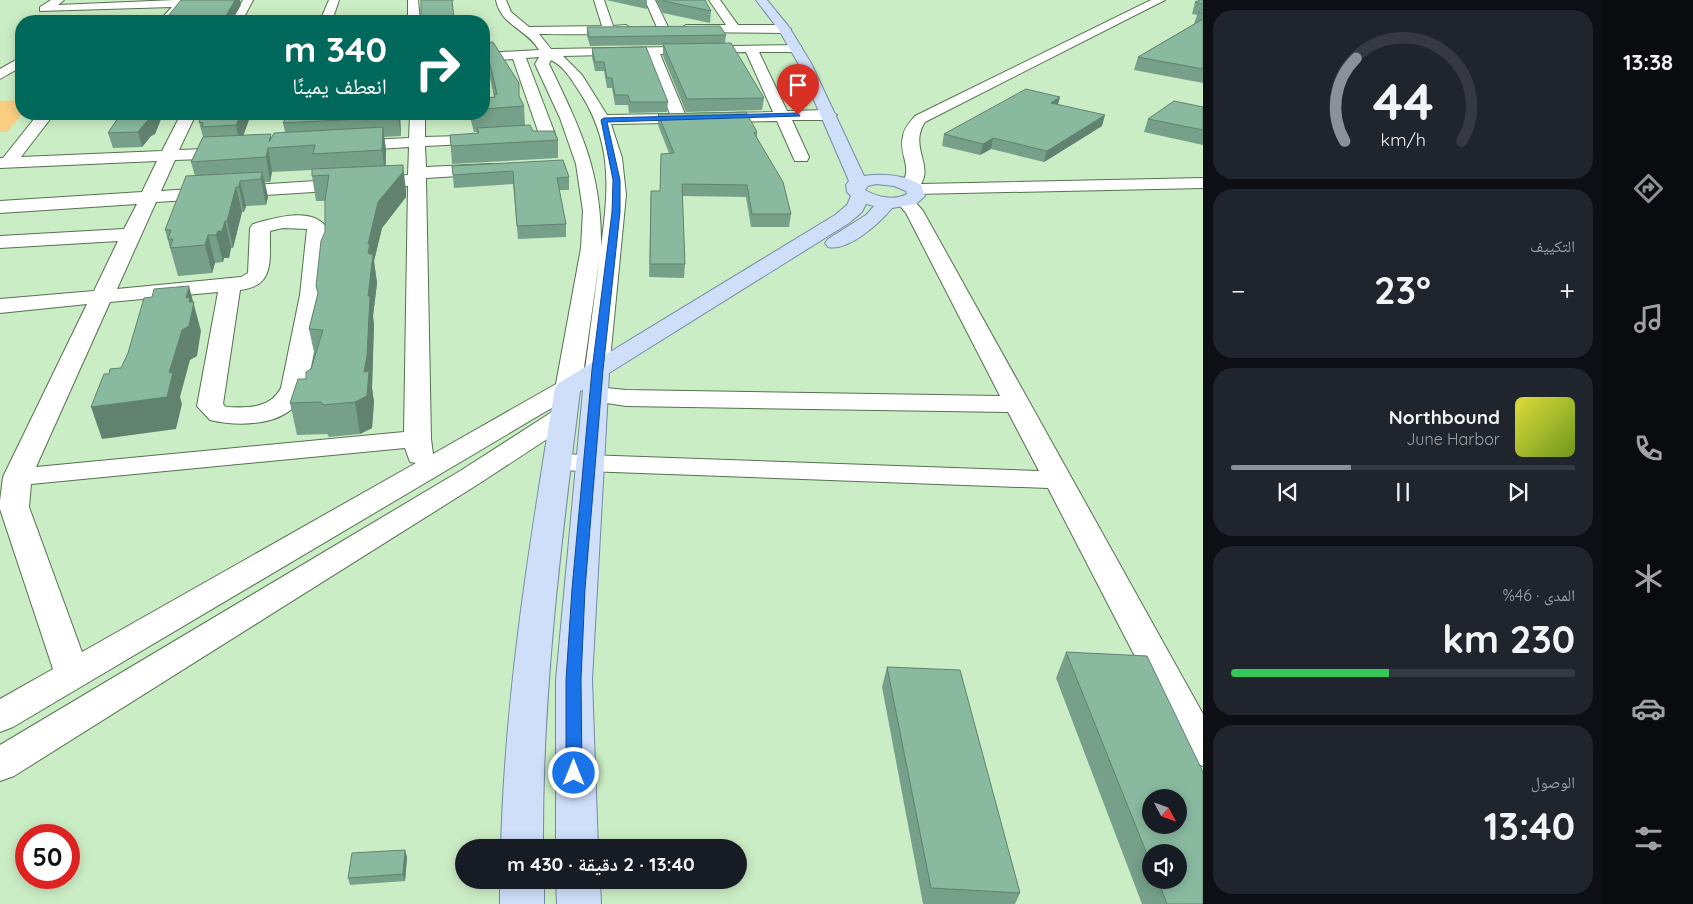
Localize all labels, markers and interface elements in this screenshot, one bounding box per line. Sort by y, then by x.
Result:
text: 340 m [284,27,387,71]
icon: right [405,35,470,100]
text: 13:38 [1623,48,1673,76]
pin [777,64,819,115]
text: 44 [1372,68,1434,133]
icon: arrive [784,71,812,99]
text: انعطف يمينًا [292,72,387,100]
text: km/h [1380,128,1426,150]
icon: directions [1631,171,1666,206]
text: التكييف [1530,236,1575,256]
text: 23° [1374,266,1431,314]
text: − [1231,273,1246,308]
text: + [1559,273,1575,308]
icon: music [1631,301,1666,336]
text: Northbound [1389,405,1500,429]
text: June Harbor [1406,429,1500,449]
icon: phone [1631,431,1666,466]
icon: previous [1274,478,1302,506]
icon: pause [1389,478,1417,506]
icon: next [1504,478,1532,506]
icon: climate [1631,561,1666,596]
text: المدى · 46% [1502,585,1575,605]
text: 230 km [1442,615,1575,663]
icon: car [1631,691,1666,726]
position arrow [547,746,599,798]
text: الوصول [1531,772,1575,792]
north arrow [1142,789,1188,834]
map controls [1142,789,1187,889]
text: 13:40 [1484,802,1575,850]
icon: filters [1631,821,1666,856]
speed limit sign: 50 [15,824,80,889]
button: sound [1142,844,1187,889]
text: 13:40 · 2 دقيقة · 430 m [507,852,695,876]

